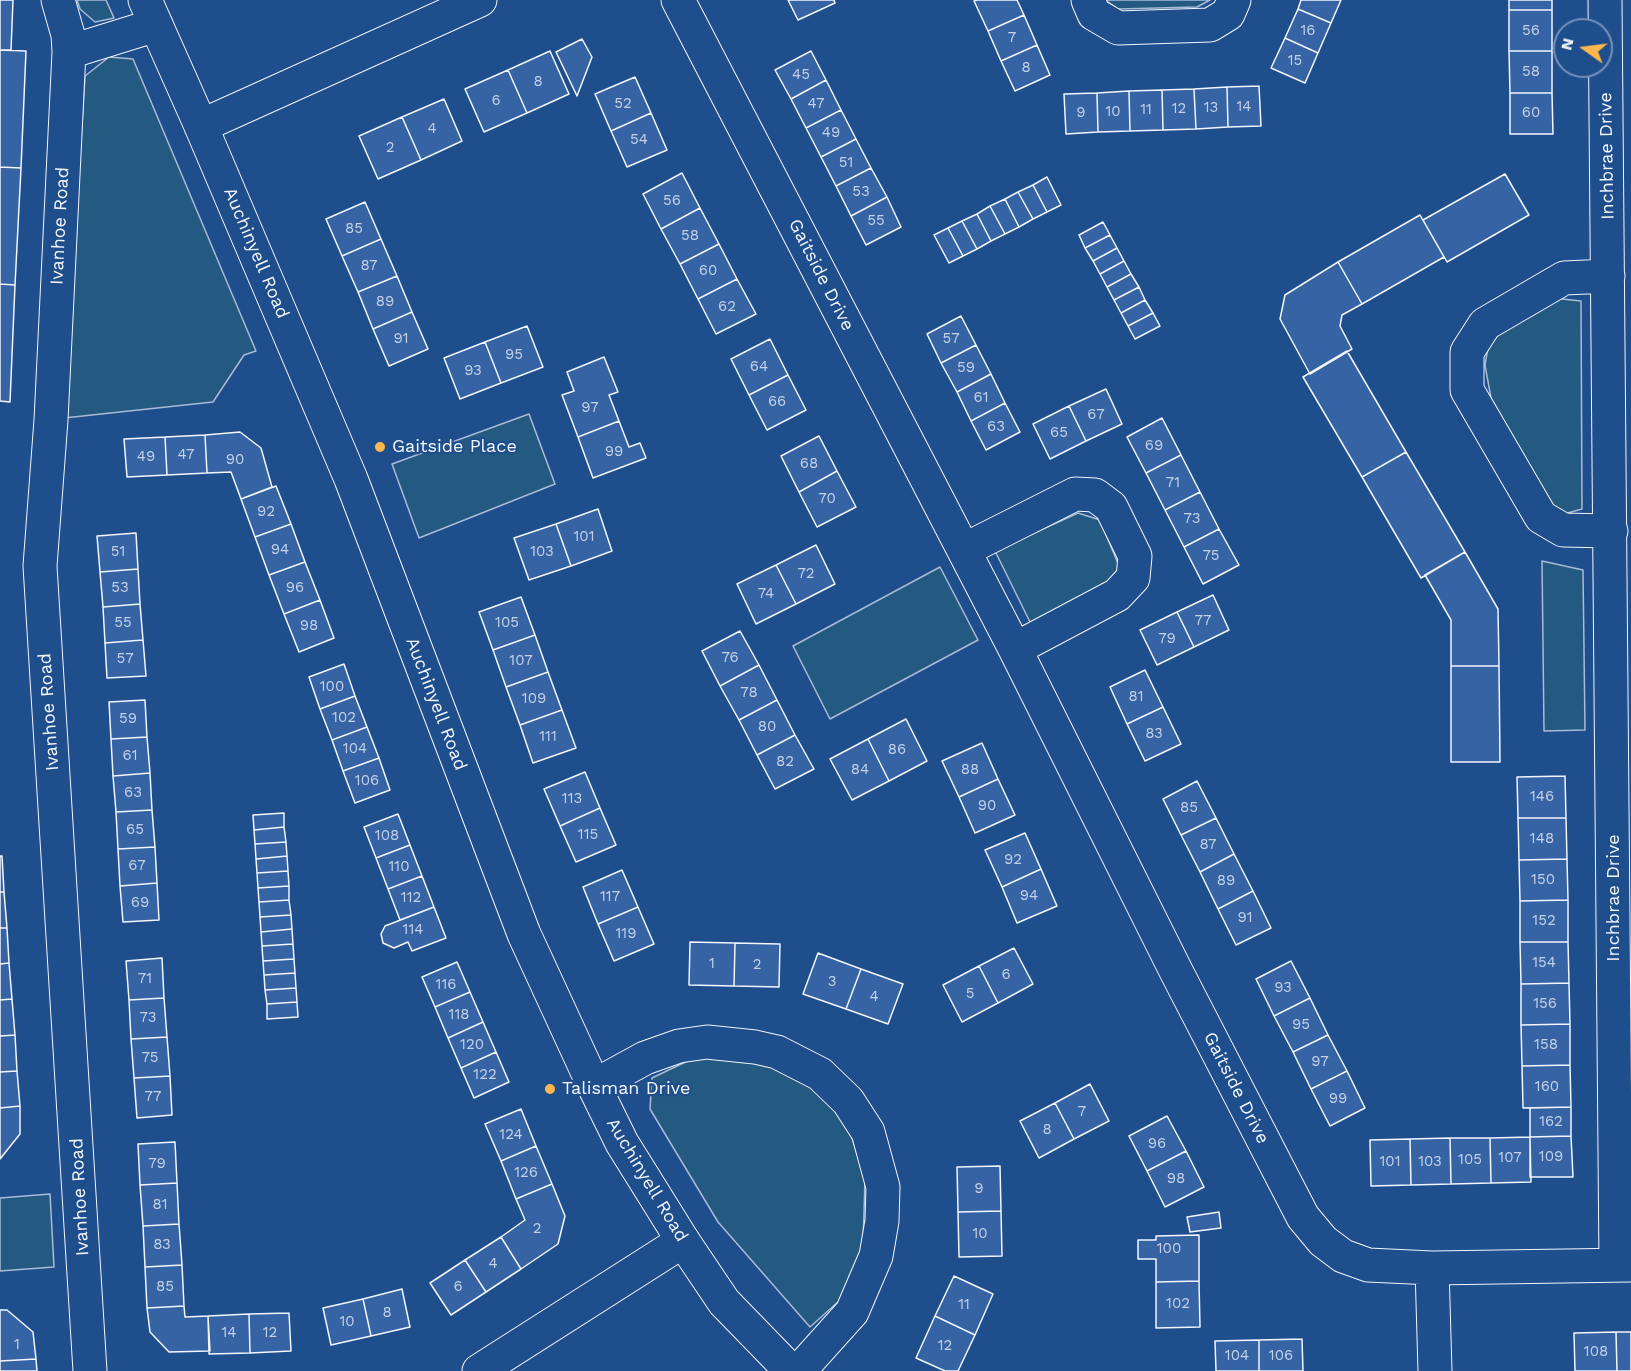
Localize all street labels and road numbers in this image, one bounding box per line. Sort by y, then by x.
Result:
street label: Inchbrae Drive [1595,92,1619,220]
street label: Ivanhoe Road [46,166,74,286]
street label: Auchinyell Road [219,184,293,322]
street label: Gaitside Drive [784,216,858,334]
street label: Auchinyell Road [401,635,471,773]
street label: Ivanhoe Road [34,652,64,772]
street label: Inchbrae Drive [1603,834,1625,962]
street label: Gaitside Drive [1199,1029,1273,1147]
street label: Auchinyell Road [602,1114,692,1246]
street label: Ivanhoe Road [66,1137,94,1257]

